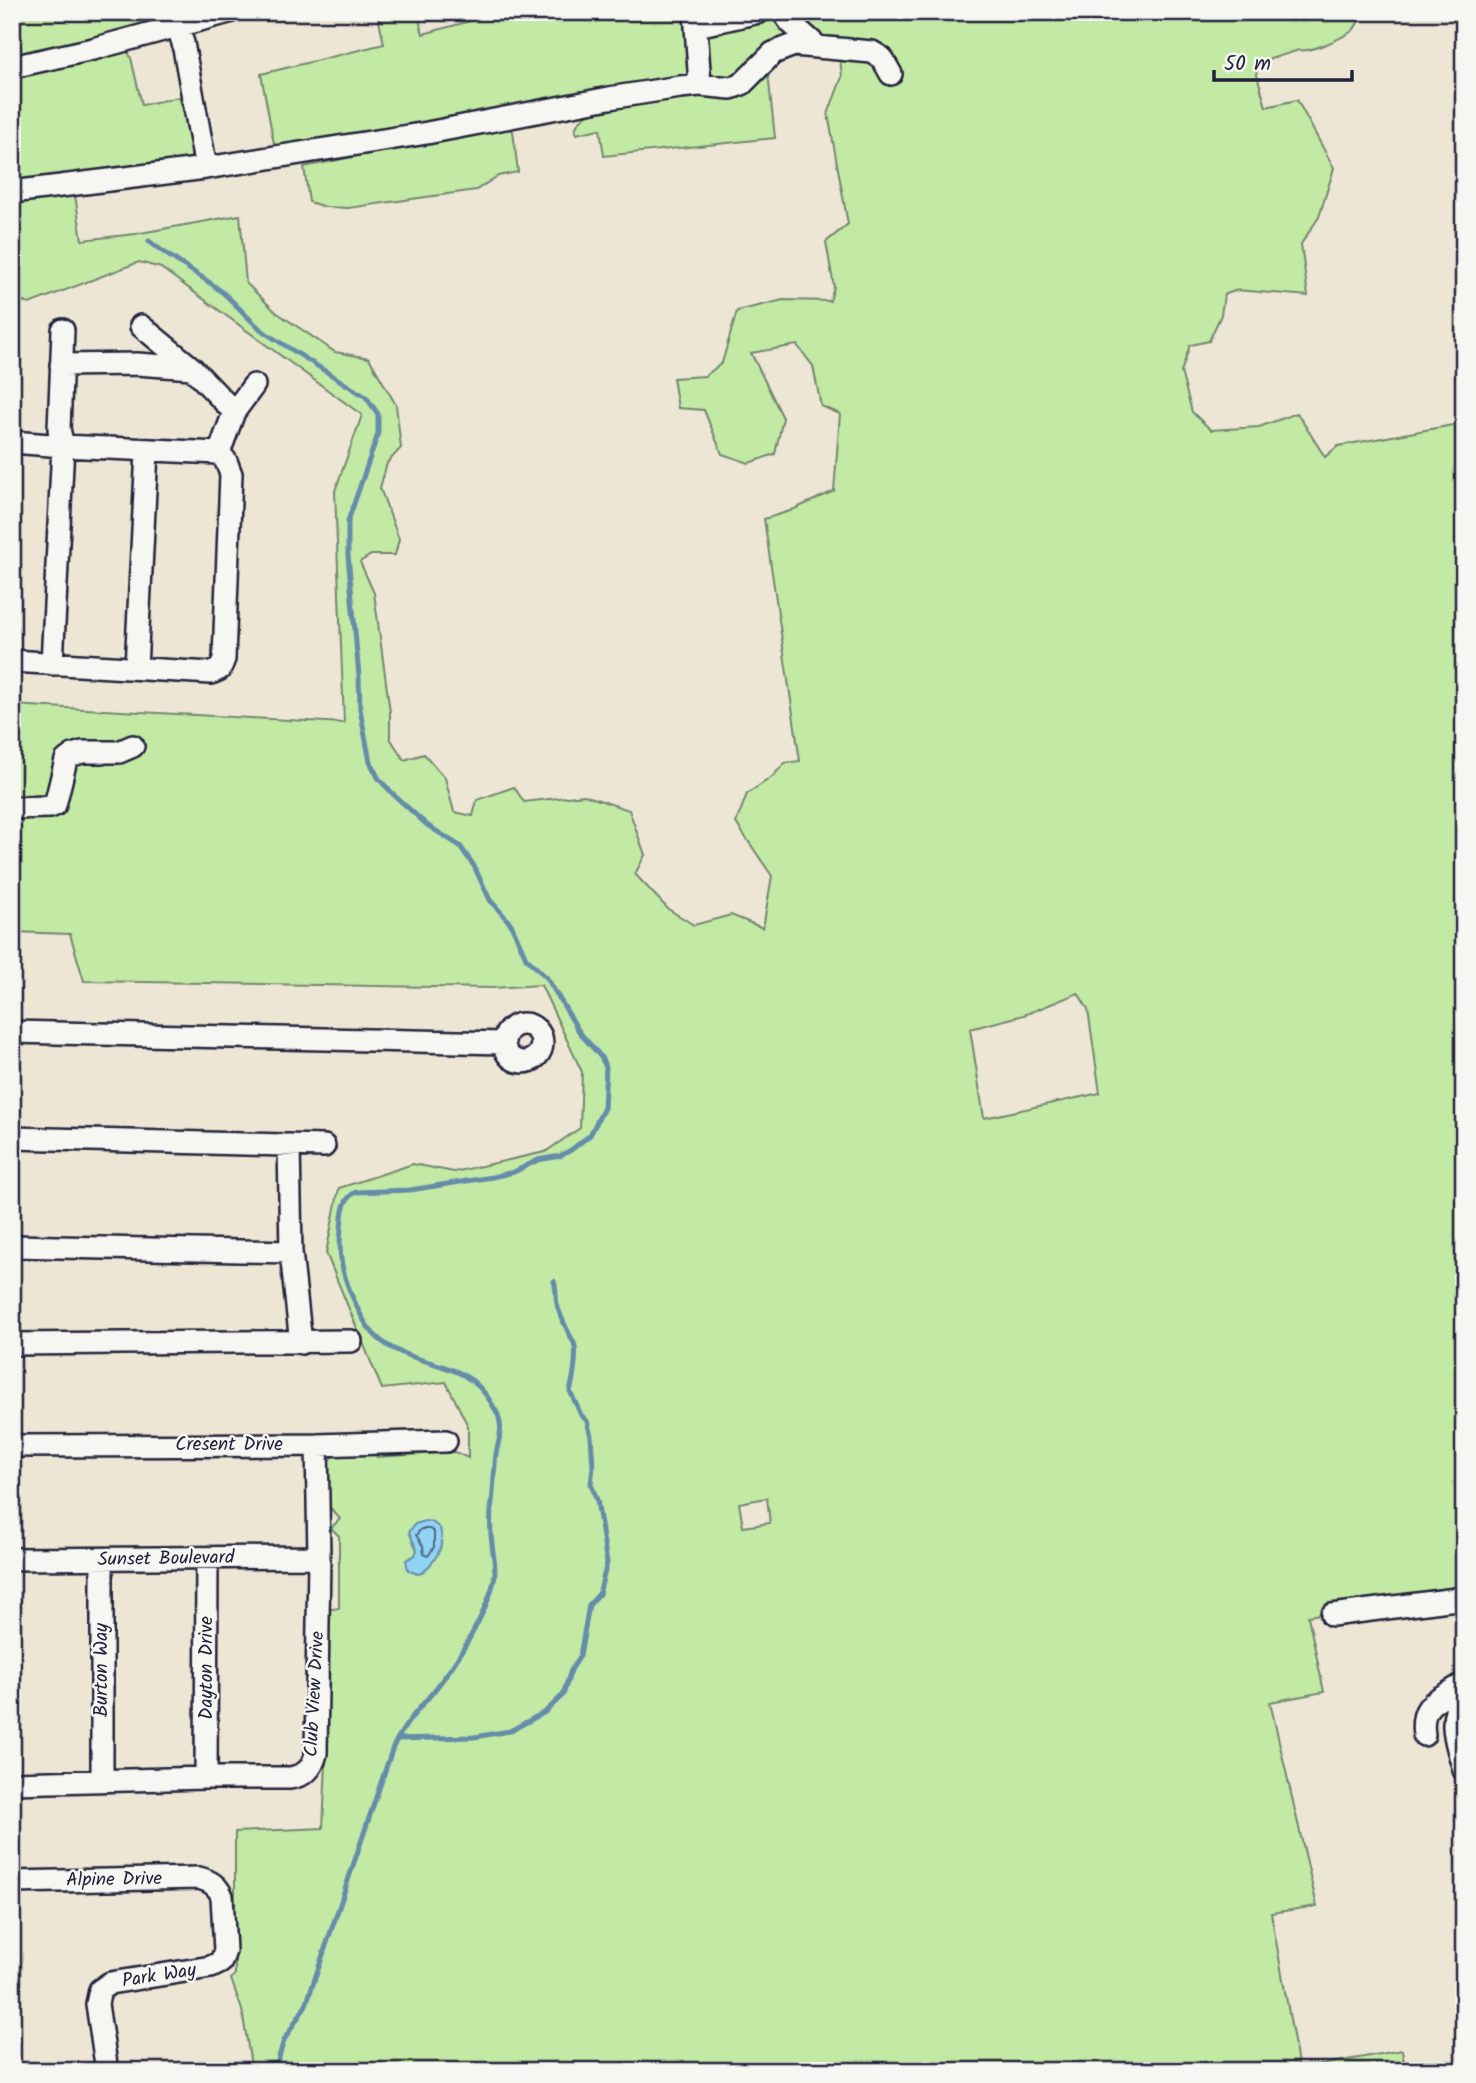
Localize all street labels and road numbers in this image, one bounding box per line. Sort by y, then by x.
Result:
street label: Cresent Drive [175,1430,283,1460]
street label: Sunset Boulevard [97,1543,235,1575]
street label: Dayton Drive [192,1616,222,1720]
street label: Burton Way [87,1622,117,1717]
street label: Club View Drive [297,1630,333,1758]
street label: Alpine Drive [66,1864,163,1896]
street label: Park Way [120,1955,199,1997]

